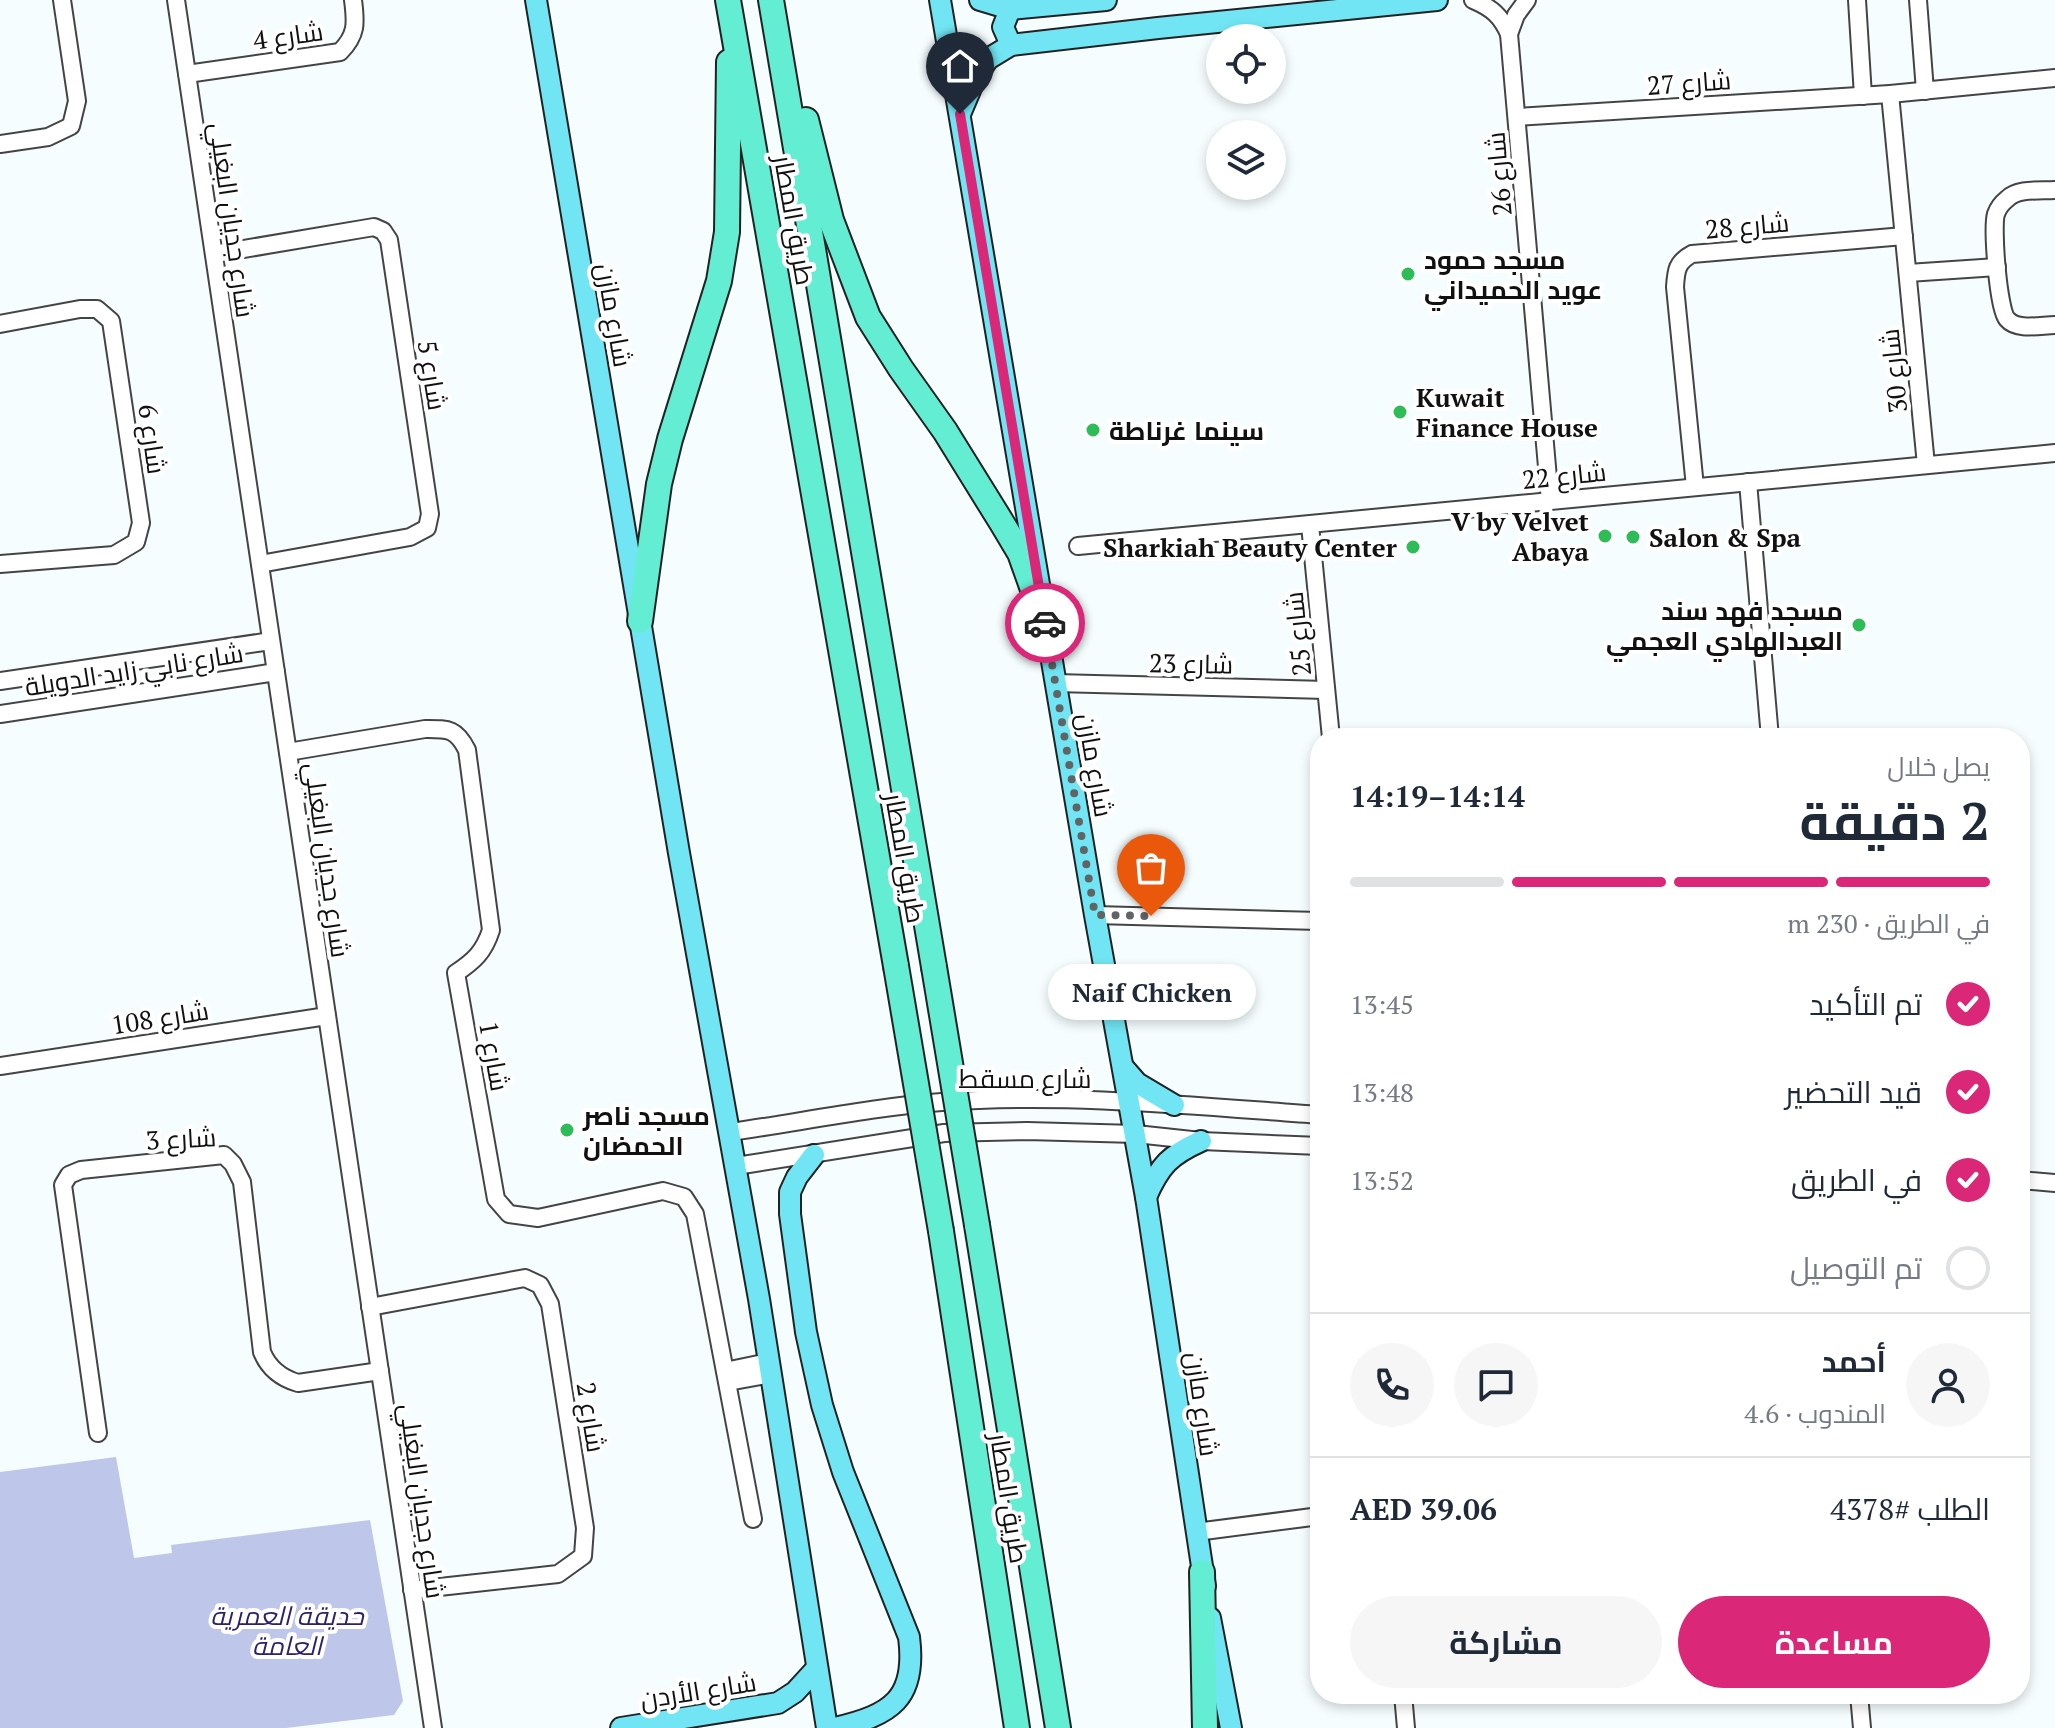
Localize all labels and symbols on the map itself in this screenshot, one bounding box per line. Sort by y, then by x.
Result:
street label: شارع 4 [251,13,325,58]
pin [926,32,994,114]
street label: شارع 27 [1646,62,1732,103]
street label: شارع جديان البغيلي [198,120,264,320]
street label: شارع 26 [1477,130,1520,218]
street label: طريق المطار [767,150,823,288]
street label: شارع 28 [1703,204,1791,247]
place label: مسجد حمود عويد الحميداني [1424,242,1602,311]
street label: شارع مازن [588,260,641,370]
marker: مسجد حمود عويد الحميداني [1399,265,1417,283]
street label: شارع 30 [1872,327,1915,415]
street label: شارع 5 [410,338,455,413]
place label: Kuwait Finance House [1416,380,1598,444]
street label: شارع 6 [130,402,175,476]
marker: Kuwait Finance House [1391,403,1409,421]
place label: سينما غرناطة [1109,413,1264,447]
marker: سينما غرناطة [1084,421,1102,439]
street label: شارع 22 [1520,454,1608,497]
place label: V by Velvet Abaya [1451,504,1590,568]
place label: Salon & Spa [1649,520,1801,554]
marker: V by Velvet Abaya [1596,527,1614,545]
marker: Salon & Spa [1624,528,1642,546]
place label: Sharkiah Beauty Center [1103,530,1398,564]
marker: Sharkiah Beauty Center [1404,538,1422,556]
courier [1005,583,1085,663]
street label: شارع 25 [1276,590,1319,678]
place label: مسجد فهد سند العبدالهادي العجمي [1606,593,1843,662]
marker: مسجد فهد سند العبدالهادي العجمي [1850,616,1868,634]
street label: شارع نابي زايد الدويلة [22,635,246,708]
street label: شارع 23 [1148,645,1233,682]
street label: شارع مازن [1069,710,1122,820]
street label: شارع جديان البغيلي [293,760,359,960]
street label: طريق المطار [878,788,934,926]
pin [1117,834,1185,916]
callout: Naif Chicken [1047,964,1255,1020]
street label: شارع 108 [109,993,211,1042]
street label: شارع 1 [471,1018,518,1094]
street label: شارع مسقط [958,1061,1092,1096]
place label: مسجد ناصر الحمضان [582,1098,710,1162]
street label: شارع 3 [145,1119,217,1158]
marker: مسجد ناصر الحمضان [558,1121,576,1139]
street label: شارع مازن [1178,1350,1227,1459]
street label: شارع 2 [569,1380,614,1455]
street label: شارع جديان البغيلي [388,1401,454,1601]
street label: طريق المطار [983,1428,1037,1566]
park label: حديقة العمرية العامة [210,1598,365,1662]
street label: شارع الأردن [637,1664,759,1717]

